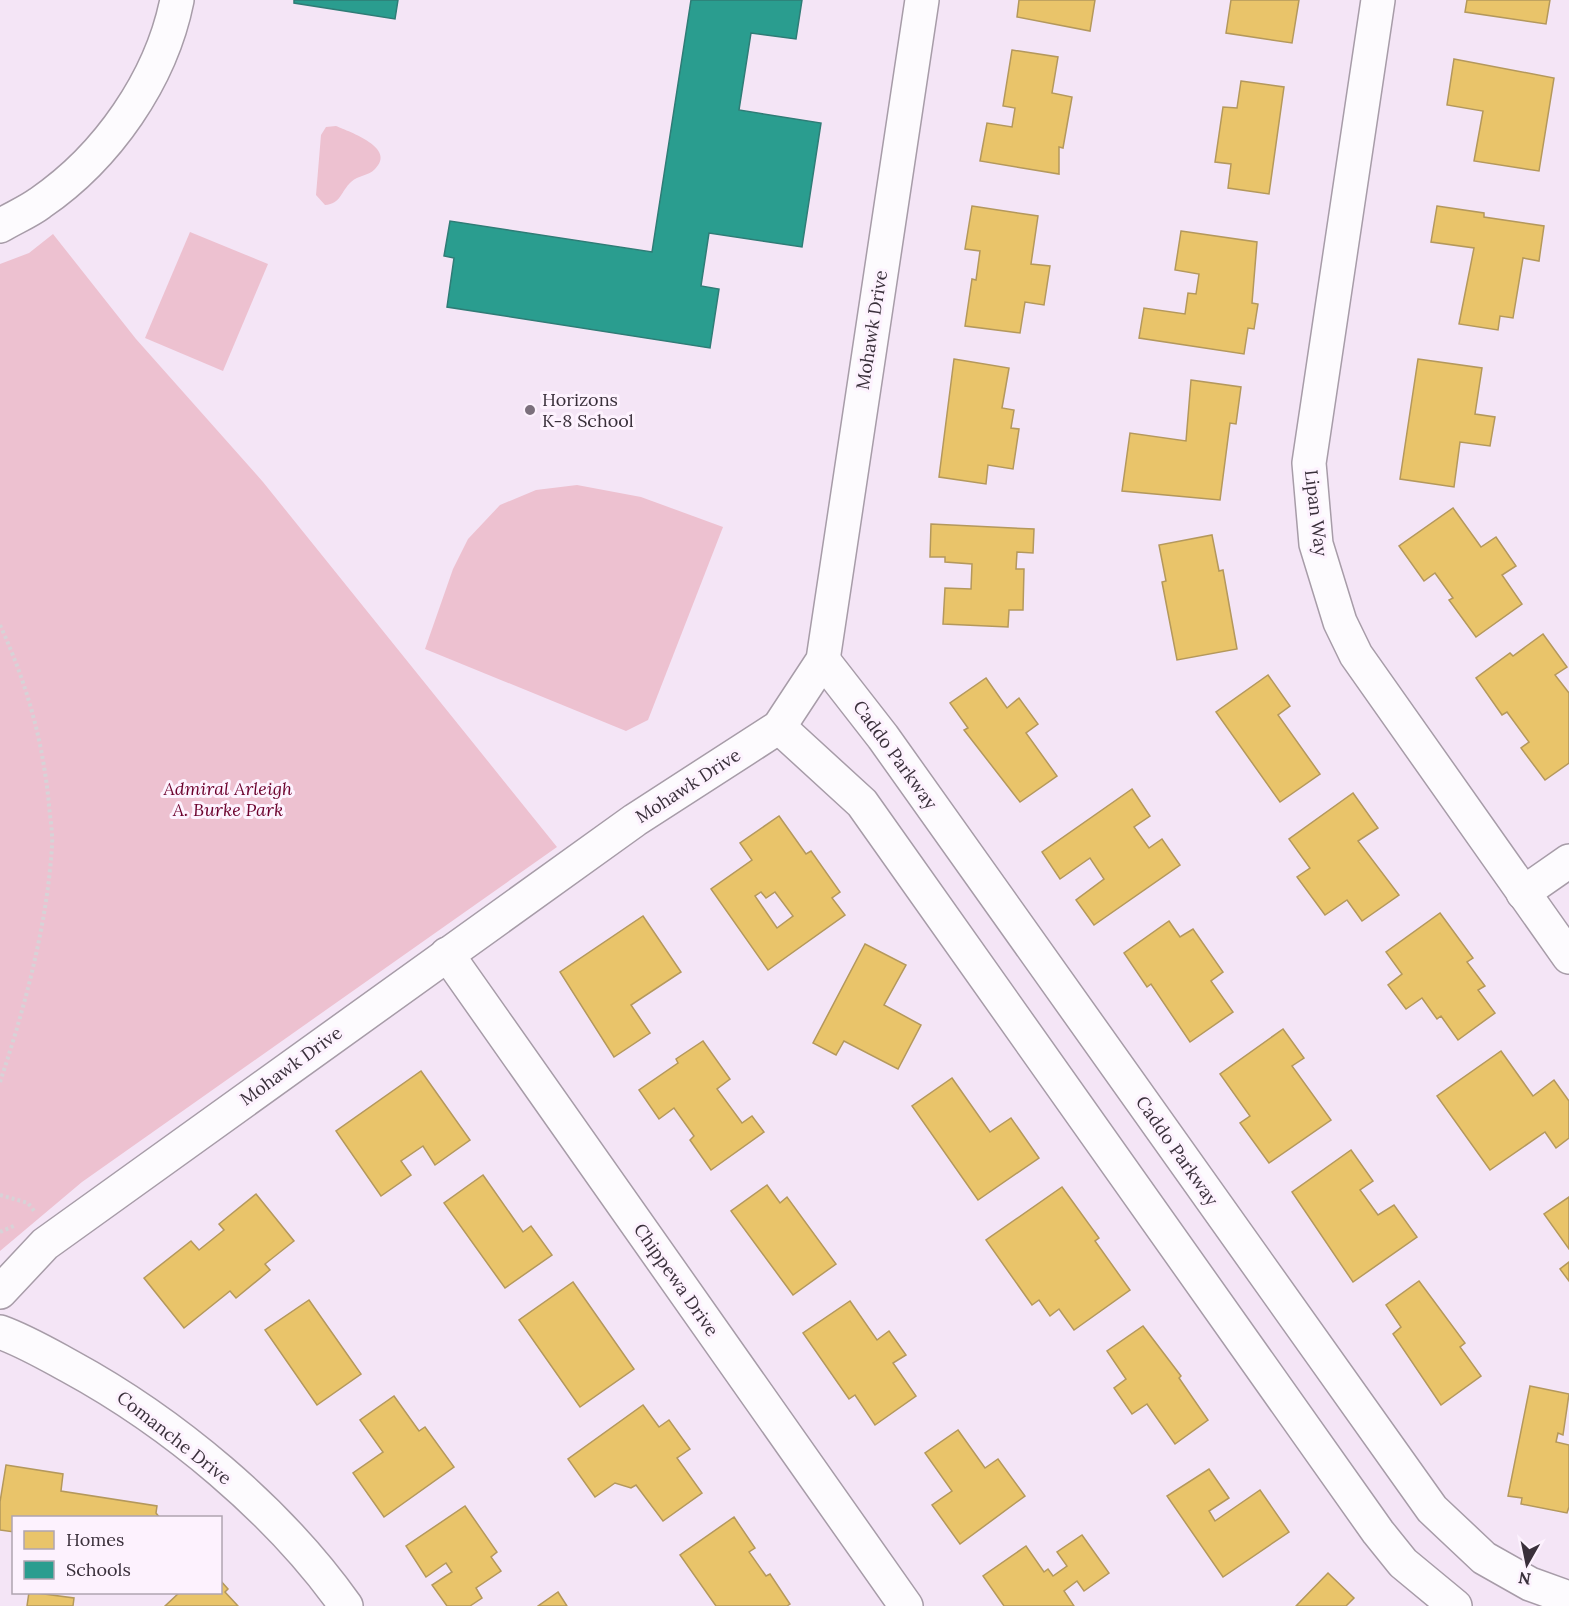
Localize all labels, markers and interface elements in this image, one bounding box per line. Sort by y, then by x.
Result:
street label: Mohawk Drive [851,268,892,391]
place label: Horizons K-8 School [542,388,634,432]
marker: Horizons K-8 School [523,403,537,417]
street label: Lipan Way [1300,468,1333,558]
street label: Caddo Parkway [848,696,943,814]
street label: Mohawk Drive [631,743,745,828]
park label: Admiral Arleigh A. Burke Park [163,777,293,821]
street label: Mohawk Drive [235,1021,346,1110]
street label: Caddo Parkway [1131,1091,1224,1211]
street label: Chippewa Drive [629,1219,724,1341]
street label: Comanche Drive [112,1386,236,1490]
legend [12,1516,222,1594]
text: Homes [66,1528,124,1551]
north arrow [1497,1534,1557,1594]
text: Schools [66,1558,131,1581]
text: N [1517,1568,1532,1590]

